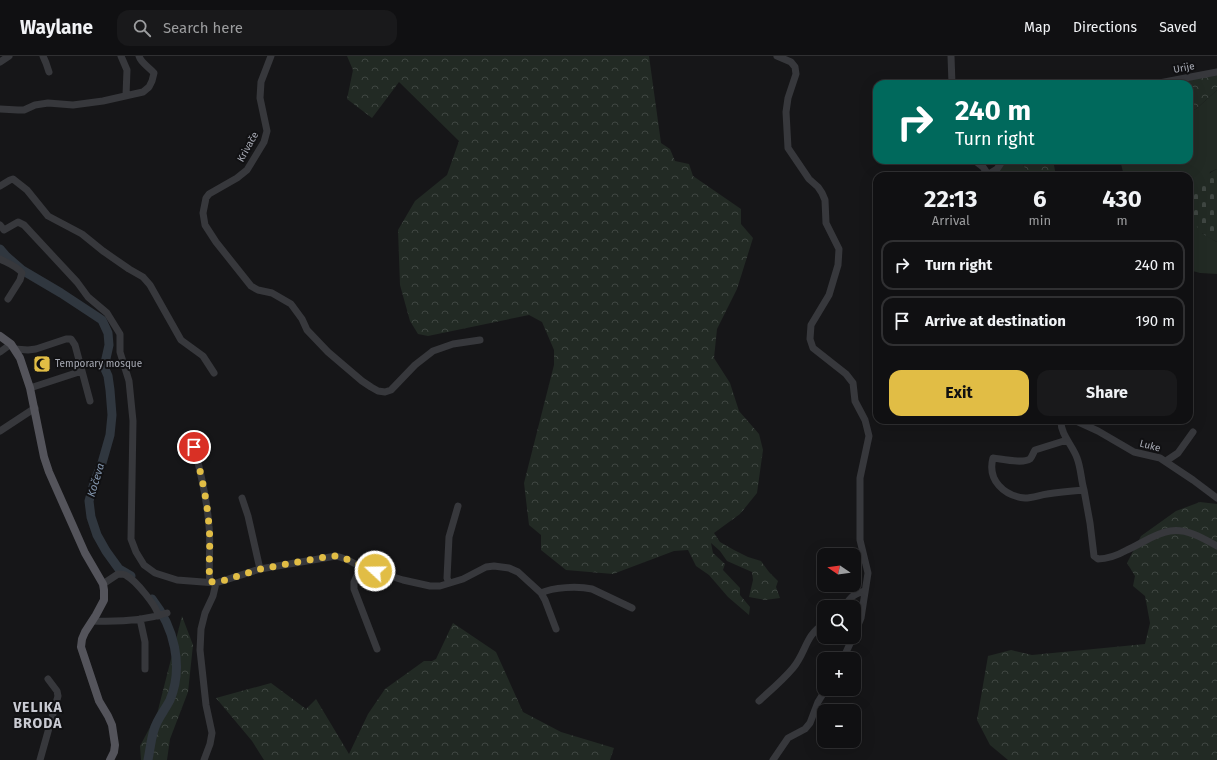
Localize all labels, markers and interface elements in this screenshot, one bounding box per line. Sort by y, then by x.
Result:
search box [117,10,397,46]
text: Waylane [20,16,93,39]
icon: search [131,17,153,39]
text: Search here [163,19,243,37]
text: Map [1024,19,1051,36]
text: Directions [1073,19,1137,36]
text: Saved [1159,19,1197,36]
street label: Urije [1172,60,1196,76]
text: 240 m [955,94,1031,127]
icon: right [889,96,941,148]
text: Turn right [955,128,1035,150]
street label: Krivače [235,130,261,164]
text: 22:13 [924,185,978,213]
text: 6 [1033,185,1047,213]
text: 430 [1102,185,1142,213]
text: Arrival [932,213,970,228]
text: min [1029,213,1051,228]
text: m [1116,213,1128,228]
icon: right [891,254,913,276]
text: Turn right [925,256,992,274]
text: 240 m [1135,256,1175,274]
icon: arrive [891,310,913,332]
text: Arrive at destination [925,312,1066,330]
text: 190 m [1135,312,1175,330]
mosque icon: Temporary mosque [32,354,52,374]
place label: Temporary mosque [55,358,142,370]
button: Exit [889,370,1029,416]
button: Share [1037,370,1177,416]
pin [177,430,211,464]
icon: arrive [183,436,205,458]
street label: Luke [1138,437,1162,455]
water label: Kočeva [85,461,107,499]
north arrow [817,548,861,592]
map controls [817,548,861,748]
position arrow [354,550,396,592]
button: search [817,600,861,644]
button: + [817,652,861,696]
district label: VELIKA BRODA [12,699,63,732]
button: − [817,704,861,748]

